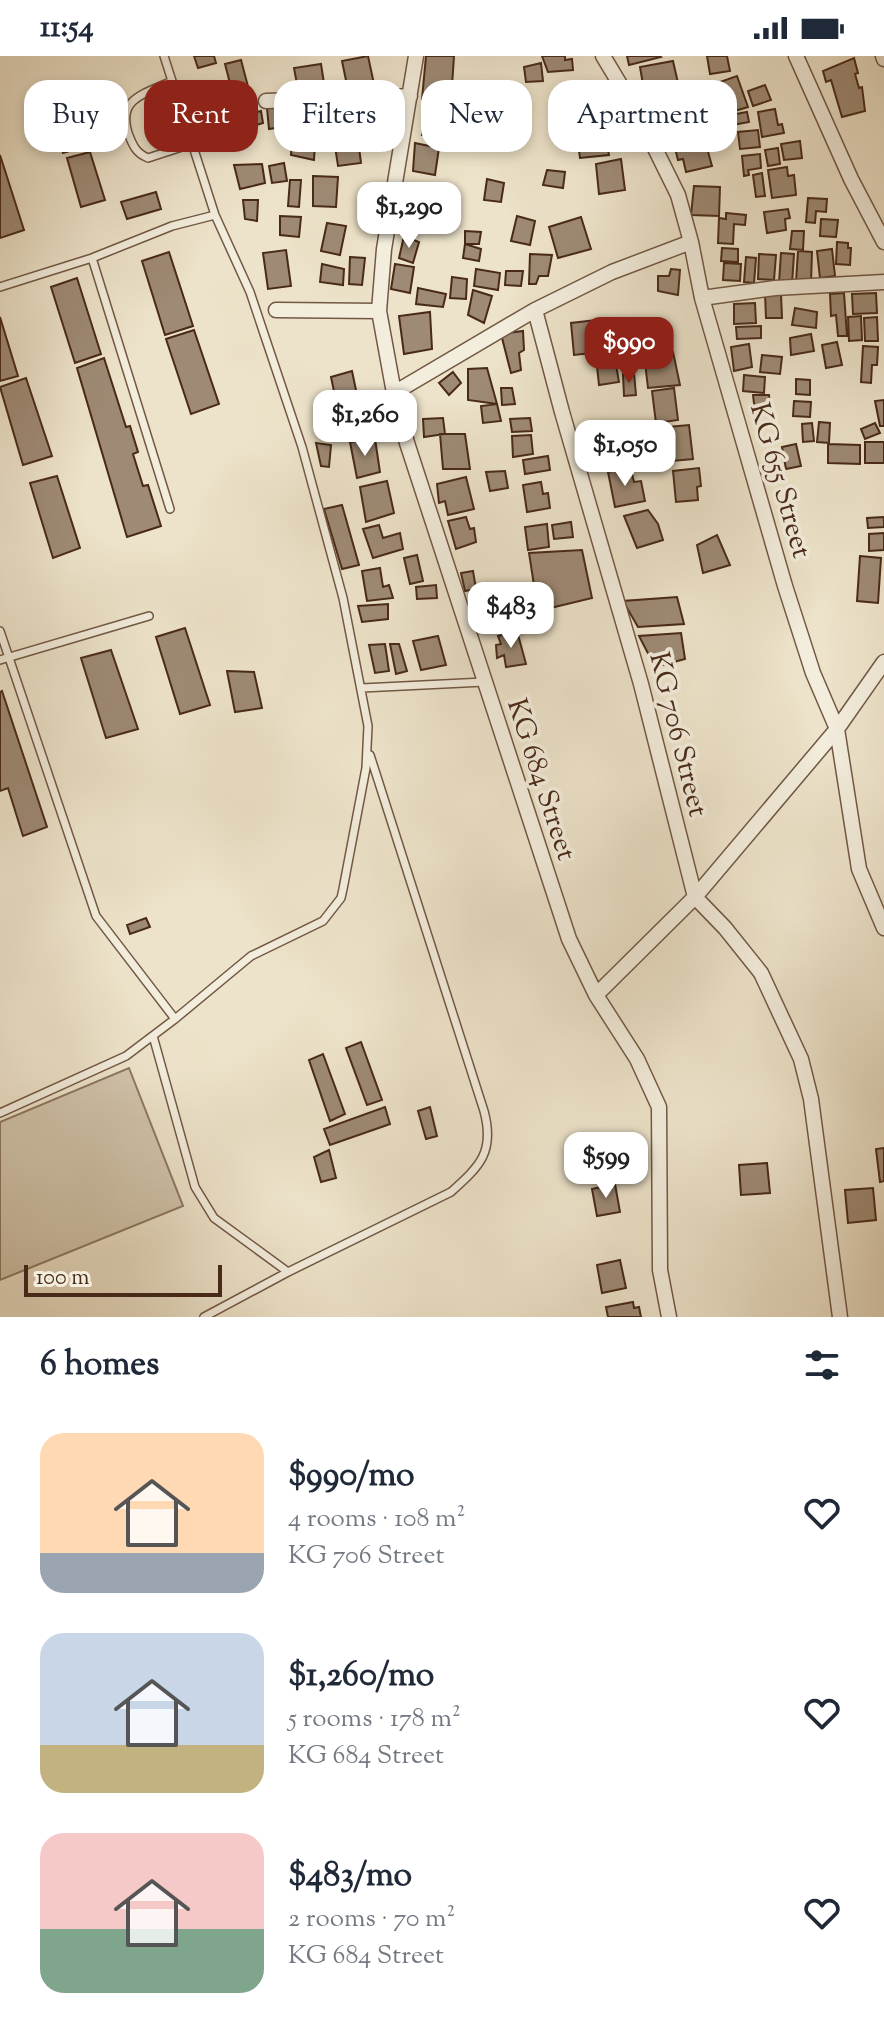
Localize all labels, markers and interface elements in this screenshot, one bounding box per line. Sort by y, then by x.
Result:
text: 11:54 [40,7,94,50]
chip: Buy [24,80,128,152]
chip: Rent [144,80,258,152]
chip: Filters [274,80,405,152]
chip: New [421,80,532,152]
chip: Apartment [548,80,737,152]
pin: $1,290 [344,182,474,250]
text: $1,290 [375,189,443,226]
pin: $990 [582,317,676,385]
text: $990 [603,324,655,361]
pin: $1,260 [300,390,430,458]
text: $1,260 [331,397,399,434]
street label: KG 655 Street [738,399,820,563]
pin: $1,050 [560,420,690,488]
text: $1,050 [593,427,657,464]
pin: $483 [464,582,558,650]
text: $483 [486,589,536,626]
street label: KG 706 Street [637,648,717,822]
street label: KG 684 Street [495,694,585,866]
pin: $599 [559,1132,653,1200]
text: $599 [582,1139,630,1176]
scale bar [24,1261,222,1297]
text: 100 m [36,1263,89,1295]
text: 6 homes [40,1341,159,1390]
icon: filters [800,1343,844,1387]
text: $990/mo [288,1452,415,1501]
icon: home [104,1465,200,1561]
icon: heart [800,1491,844,1535]
text: 4 rooms · 108 m² [288,1501,465,1538]
text: KG 706 Street [288,1538,444,1575]
text: $1,260/mo [288,1652,434,1701]
icon: home [104,1665,200,1761]
icon: heart [800,1691,844,1735]
text: 5 rooms · 178 m² [288,1701,461,1738]
text: KG 684 Street [288,1738,444,1775]
text: $483/mo [288,1852,412,1901]
icon: home [104,1865,200,1961]
icon: heart [800,1891,844,1935]
text: 2 rooms · 70 m² [288,1901,455,1938]
text: KG 684 Street [288,1938,444,1975]

